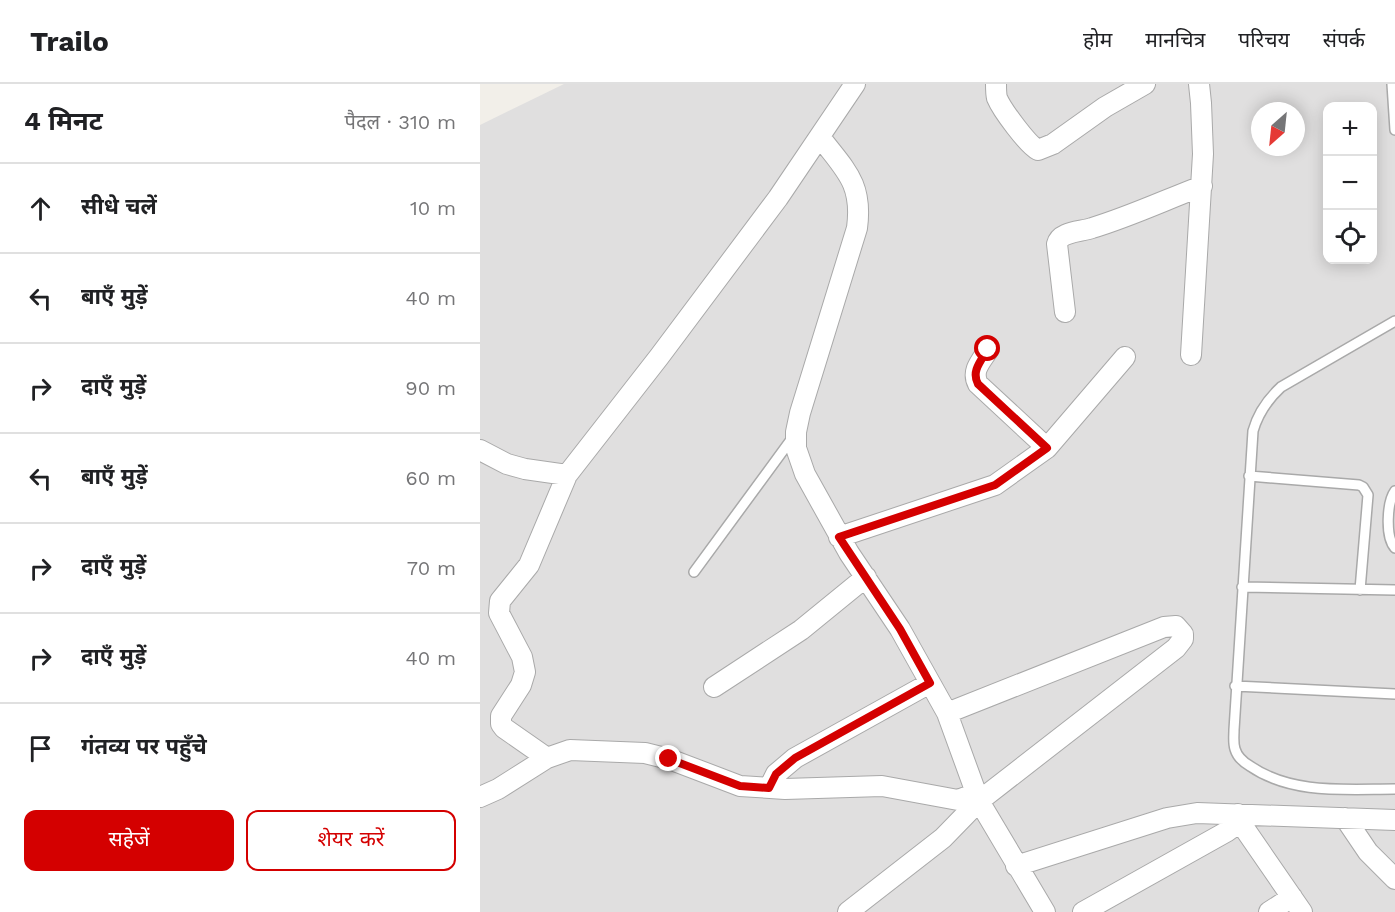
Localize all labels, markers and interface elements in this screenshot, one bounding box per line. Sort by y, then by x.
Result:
text: Trailo [30,25,109,58]
text: होम [1083,27,1112,52]
text: मानचित्र [1145,27,1205,52]
text: परिचय [1238,27,1290,52]
text: संपर्क [1323,27,1365,52]
north arrow [1251,102,1305,156]
map controls [1323,102,1377,264]
button: + [1323,102,1377,156]
text: 4 मिनट [24,106,103,136]
text: पैदल · 310 m [345,110,456,134]
button: − [1323,156,1377,210]
icon: ahead [24,192,57,225]
text: सीधे चलें [81,194,157,219]
text: 10 m [410,196,456,220]
button: locate [1323,210,1377,264]
icon: left [24,282,57,315]
text: बाएँ मुड़ें [81,284,148,309]
text: 40 m [405,286,456,310]
route start [974,335,1000,361]
icon: right [24,372,57,405]
text: दाएँ मुड़ें [81,374,146,399]
text: 90 m [405,376,456,400]
icon: left [24,462,57,495]
text: बाएँ मुड़ें [81,464,148,489]
text: 60 m [406,466,456,490]
icon: right [24,552,57,585]
text: दाएँ मुड़ें [81,554,146,579]
text: 70 m [407,556,456,580]
icon: right [24,642,57,675]
text: दाएँ मुड़ें [81,644,146,669]
text: 40 m [405,646,456,670]
icon: arrive [24,732,57,765]
text: गंतव्य पर पहुँचे [81,734,207,759]
route end [655,745,681,771]
button: सहेजें [24,810,234,871]
button: शेयर करें [246,810,456,871]

